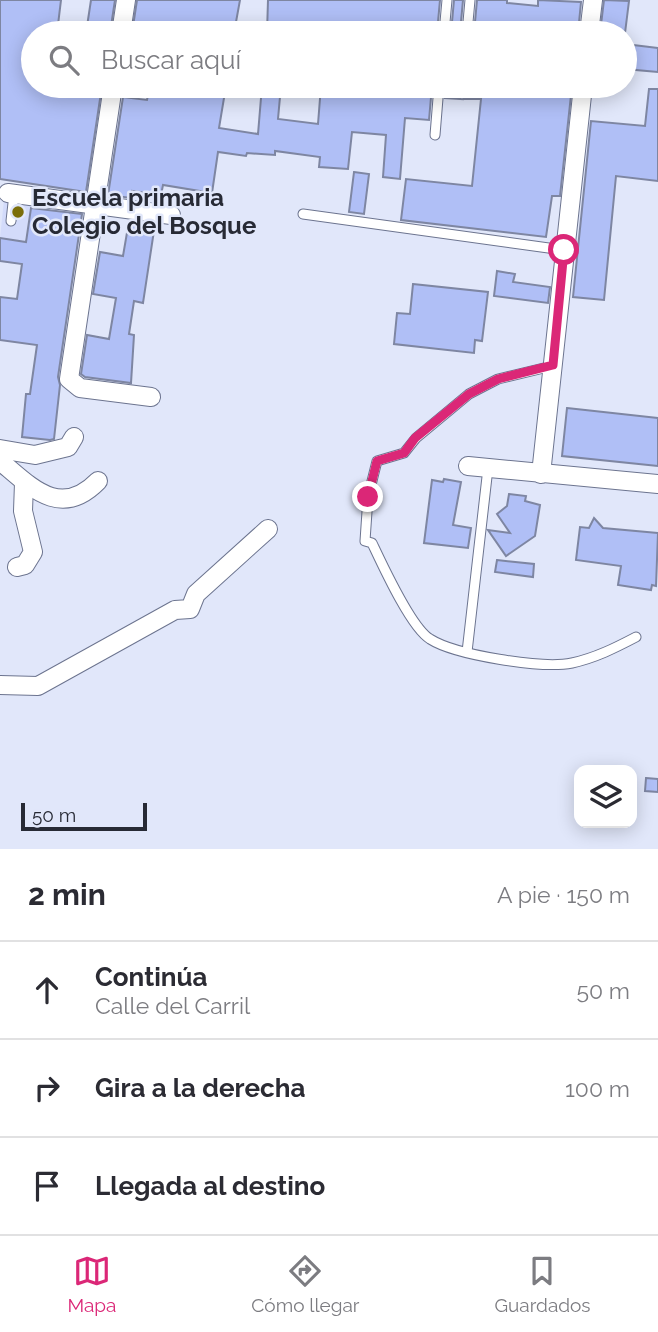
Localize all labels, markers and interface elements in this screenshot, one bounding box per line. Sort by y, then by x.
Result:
search box [21,21,637,98]
icon: search [45,41,83,79]
text: Buscar aquí [101,45,241,75]
place label: Escuela primaria Colegio del Bosque [32,183,256,240]
marker: Escuela primaria Colegio del Bosque [10,204,26,220]
route start [548,234,579,265]
route end [352,481,383,512]
map controls [574,765,637,828]
button: layers [574,765,637,828]
scale bar [21,800,147,832]
text: 50 m [32,804,76,826]
text: 2 min [28,877,106,912]
text: A pie · 150 m [497,881,630,908]
text: Continúa [95,962,207,992]
icon: ahead [28,971,66,1009]
text: 50 m [576,977,630,1004]
text: Calle del Carril [95,992,250,1019]
icon: right [28,1069,66,1107]
text: Gira a la derecha [95,1073,305,1103]
text: 100 m [565,1075,630,1102]
icon: arrive [28,1167,66,1205]
text: Llegada al destino [95,1171,325,1201]
tab: Mapa [67,1252,116,1316]
tab: Cómo llegar [251,1252,360,1316]
tab: Guardados [494,1252,591,1316]

